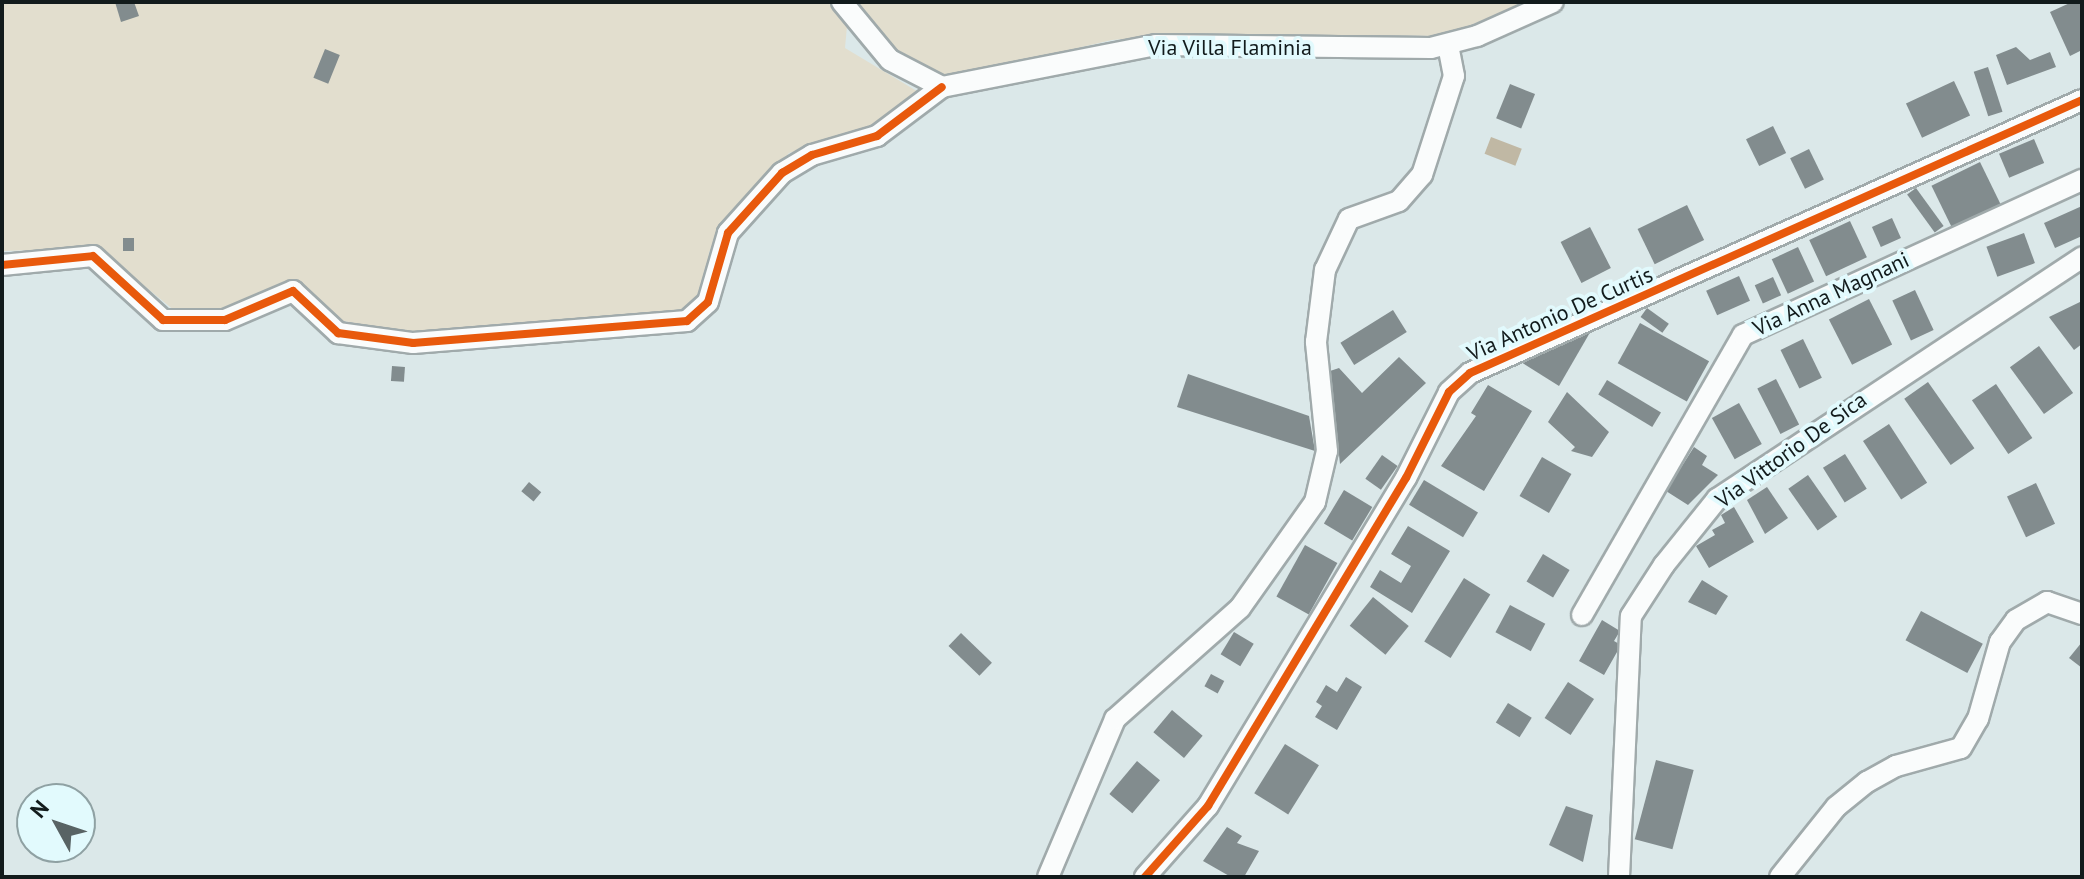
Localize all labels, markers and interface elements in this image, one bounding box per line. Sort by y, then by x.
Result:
street label: Via Villa Flaminia [1148,35,1312,61]
street label: Via Anna Magnani [1748,246,1914,342]
street label: Via Antonio De Curtis [1463,261,1657,367]
street label: Via Vittorio De Sica [1710,386,1872,514]
north arrow [16,783,96,863]
text: N [24,794,55,823]

